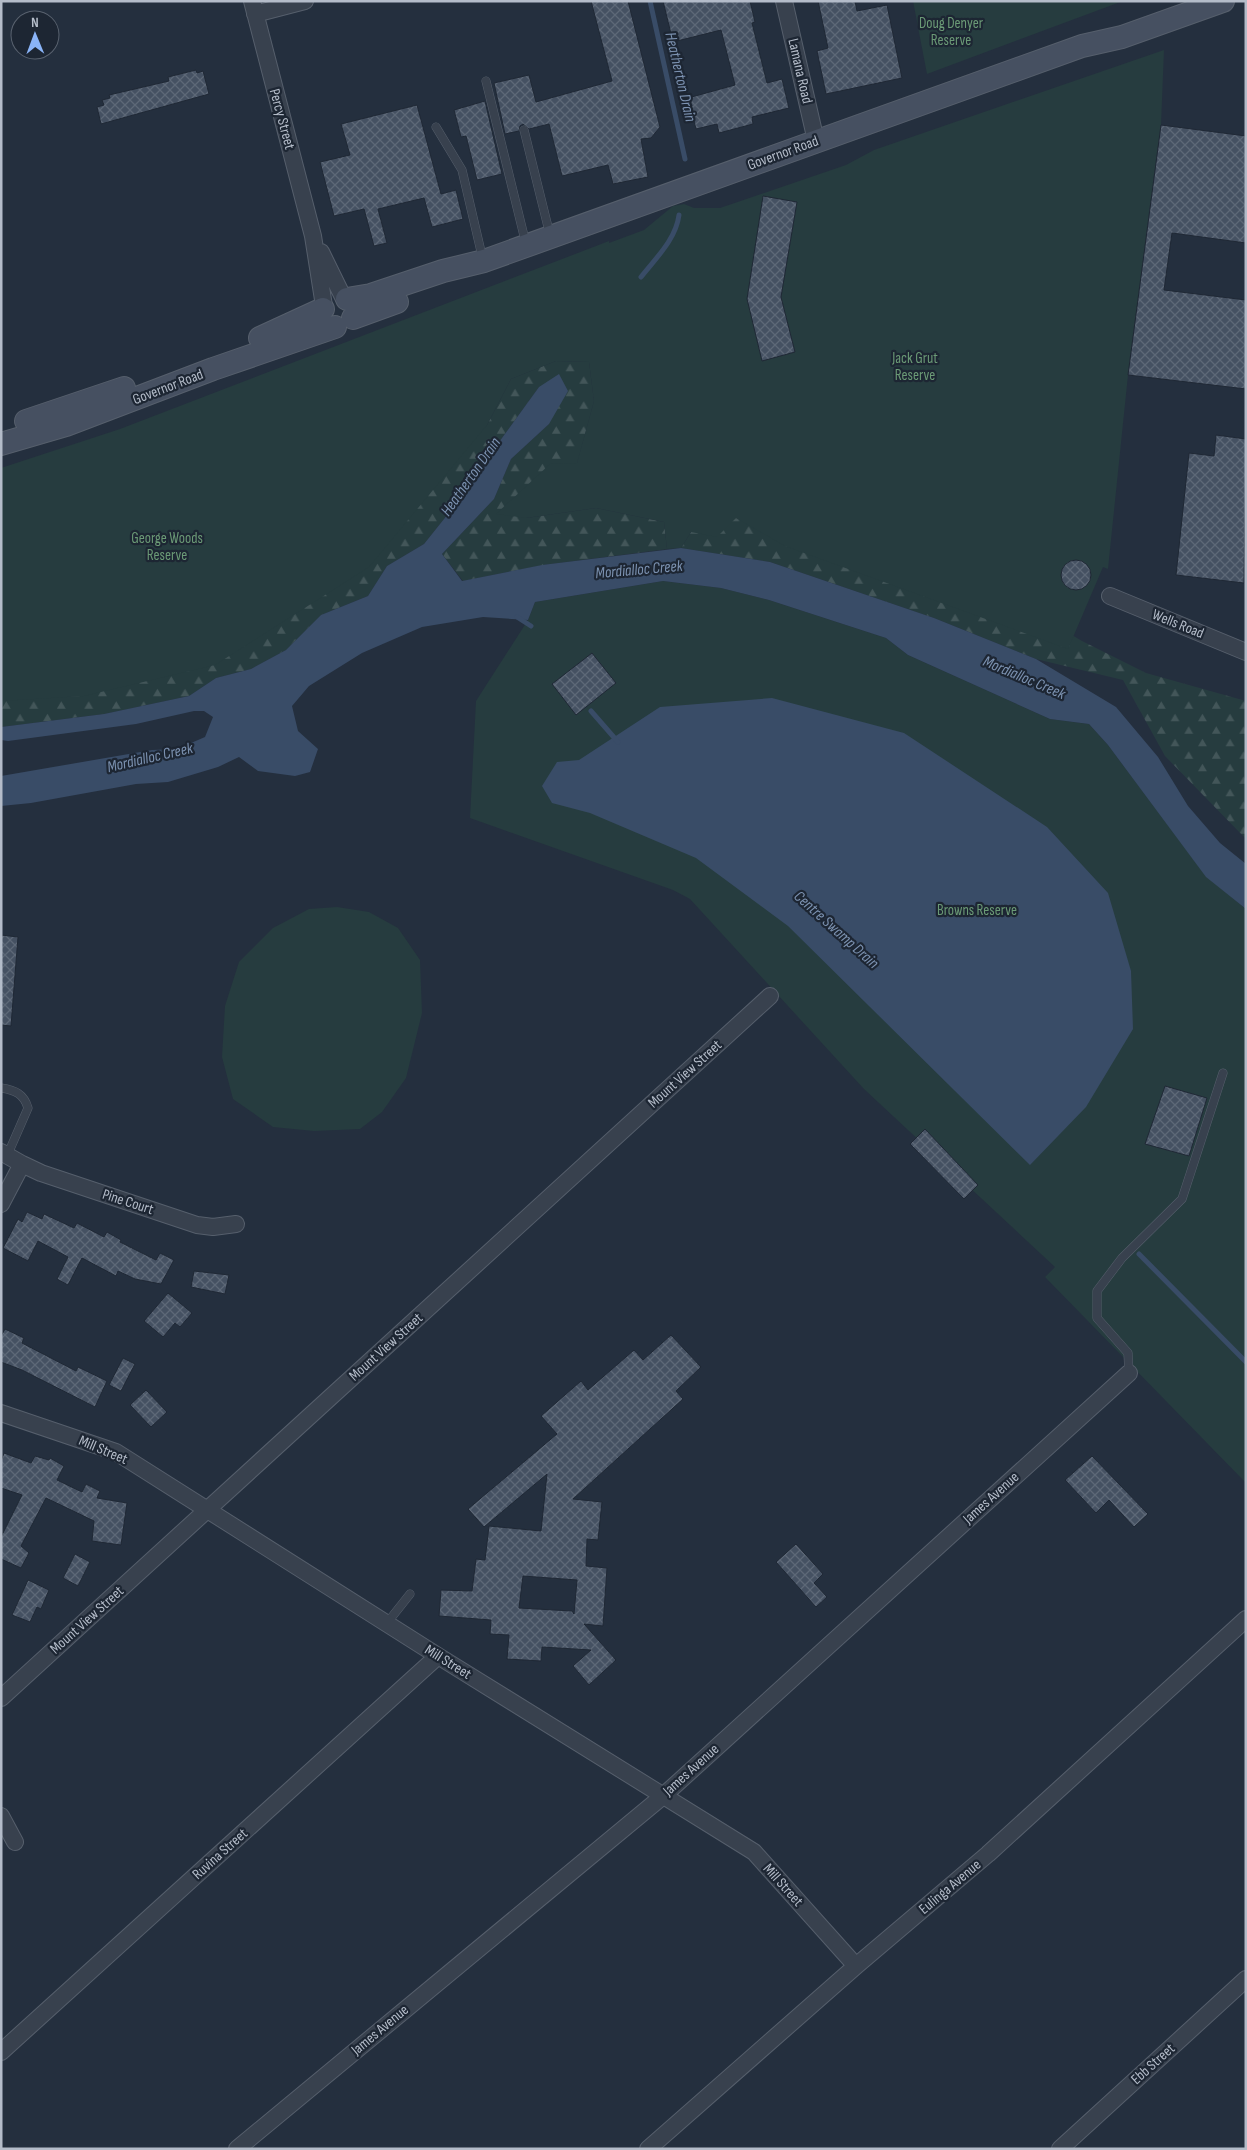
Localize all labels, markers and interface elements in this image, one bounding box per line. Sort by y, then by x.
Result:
north arrow [10,10,60,60]
text: N [31,14,39,31]
park label: Doug Denyer Reserve [919,14,984,50]
water label: Heatherton Drain [660,30,700,124]
street label: Lamana Road [783,37,817,105]
street label: Percy Street [265,87,299,152]
street label: Governor Road [745,131,821,175]
park label: Jack Grut Reserve [891,349,938,385]
street label: Governor Road [130,365,206,409]
water label: Heatherton Drain [437,434,505,520]
park label: George Woods Reserve [131,529,203,565]
water label: Mordialloc Creek [595,557,684,583]
street label: Wells Road [1149,605,1207,643]
water label: Mordialloc Creek [980,652,1069,704]
water label: Mordialloc Creek [105,739,196,777]
water label: Centre Swamp Drain [790,887,882,973]
park label: Browns Reserve [937,901,1017,920]
street label: Mount View Street [644,1036,726,1112]
street label: Pine Court [100,1185,156,1219]
street label: Mount View Street [345,1309,427,1385]
street label: Mill Street [76,1431,131,1469]
street label: James Avenue [958,1468,1023,1529]
street label: Mount View Street [46,1582,128,1658]
street label: Mill Street [421,1640,475,1684]
street label: James Avenue [658,1740,723,1801]
street label: Ruvina Street [188,1824,252,1884]
street label: Eulinga Avenue [915,1855,985,1919]
street label: Mill Street [759,1860,808,1911]
street label: James Avenue [347,2001,413,2060]
street label: Ebb Street [1127,2039,1179,2089]

